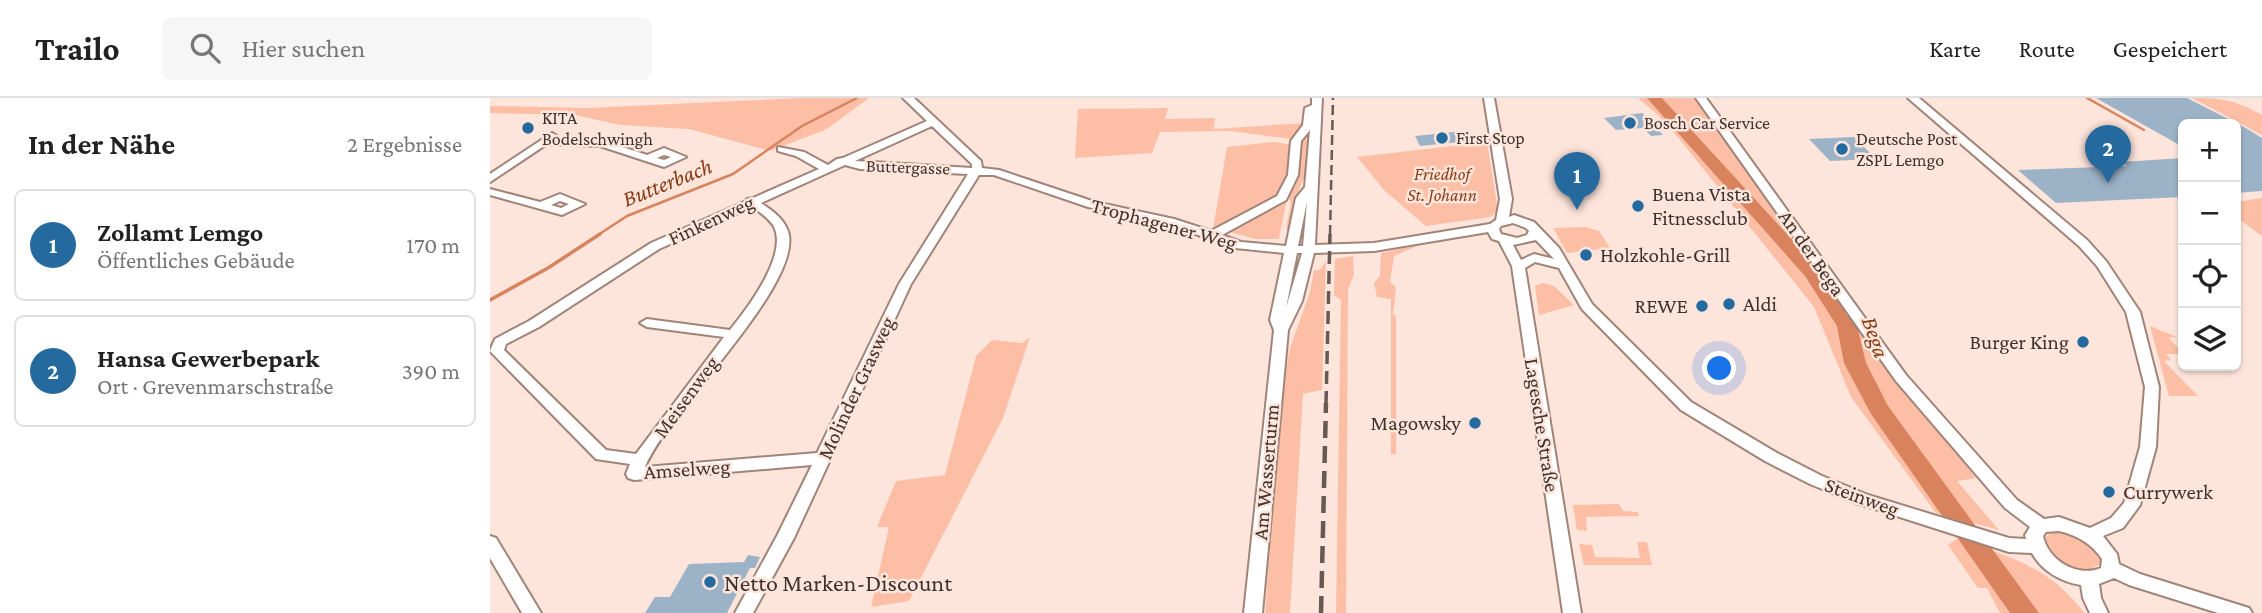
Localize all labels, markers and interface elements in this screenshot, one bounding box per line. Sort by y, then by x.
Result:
search box [162,17,652,80]
icon: search [186,29,224,67]
text: Trailo [35,30,120,67]
text: Hier suchen [242,34,365,63]
text: Karte [1929,35,1981,62]
text: Route [2019,35,2075,62]
text: Gespeichert [2113,35,2227,62]
place label: KITA Bodelschwingh [542,108,653,149]
place label: Bosch Car Service [1644,113,1770,133]
marker: Bosch Car Service [1622,115,1638,131]
map controls [2178,119,2241,371]
button: + [2178,119,2241,182]
marker: KITA Bodelschwingh [520,120,536,136]
pin: 2 [2085,125,2131,183]
text: In der Nähe [28,127,175,160]
place label: First Stop [1456,128,1525,148]
place label: Deutsche Post ZSPL Lemgo [1856,129,1958,170]
marker: First Stop [1434,130,1450,146]
text: 2 Ergebnisse [347,131,462,157]
marker: Deutsche Post ZSPL Lemgo [1834,141,1850,157]
water label: Butterbach [618,152,716,212]
pin: 1 [1554,152,1600,210]
street label: Buttergasse [866,156,950,178]
park label: Friedhof St. Johann [1407,164,1477,205]
place label: Buena Vista Fitnessclub [1652,182,1751,230]
button: − [2178,182,2241,245]
street label: Finkenweg [664,190,758,250]
street label: Trophagener Weg [1089,193,1239,255]
marker: Buena Vista Fitnessclub [1630,198,1646,214]
street label: An der Bega [1774,205,1850,301]
text: Zollamt Lemgo [97,218,263,247]
text: 1 [49,232,57,258]
text: 170 m [406,232,460,258]
place label: Holzkohle-Grill [1600,243,1730,267]
button: locate [2178,245,2241,308]
text: Öffentliches Gebäude [97,247,295,273]
marker: Holzkohle-Grill [1578,247,1594,263]
place label: Aldi [1743,292,1778,316]
place label: REWE [1635,294,1688,318]
marker: Aldi [1721,296,1737,312]
marker: REWE [1694,298,1710,314]
button: layers [2178,308,2241,371]
street label: Molinder Grasweg [812,313,900,463]
water label: Bega [1857,313,1895,361]
place label: Burger King [1970,330,2069,354]
marker: Burger King [2075,334,2091,350]
text: Hansa Gewerbepark [97,344,319,373]
street label: Meisenweg [648,351,724,443]
your location [1702,351,1736,385]
street label: Lagesche Straße [1520,356,1564,494]
text: 2 [47,358,59,384]
text: 390 m [402,358,460,384]
text: Ort · Grevenmarschstraße [97,373,333,399]
street label: Am Wasserturm [1248,403,1284,541]
place label: Magowsky [1370,411,1461,435]
marker: Magowsky [1467,415,1483,431]
street label: Amselweg [643,454,731,484]
street label: Steinweg [1822,473,1902,521]
place label: Currywerk [2123,480,2213,504]
marker: Currywerk [2101,484,2117,500]
place label: Netto Marken-Discount [724,569,953,596]
marker: Netto Marken-Discount [702,574,718,590]

